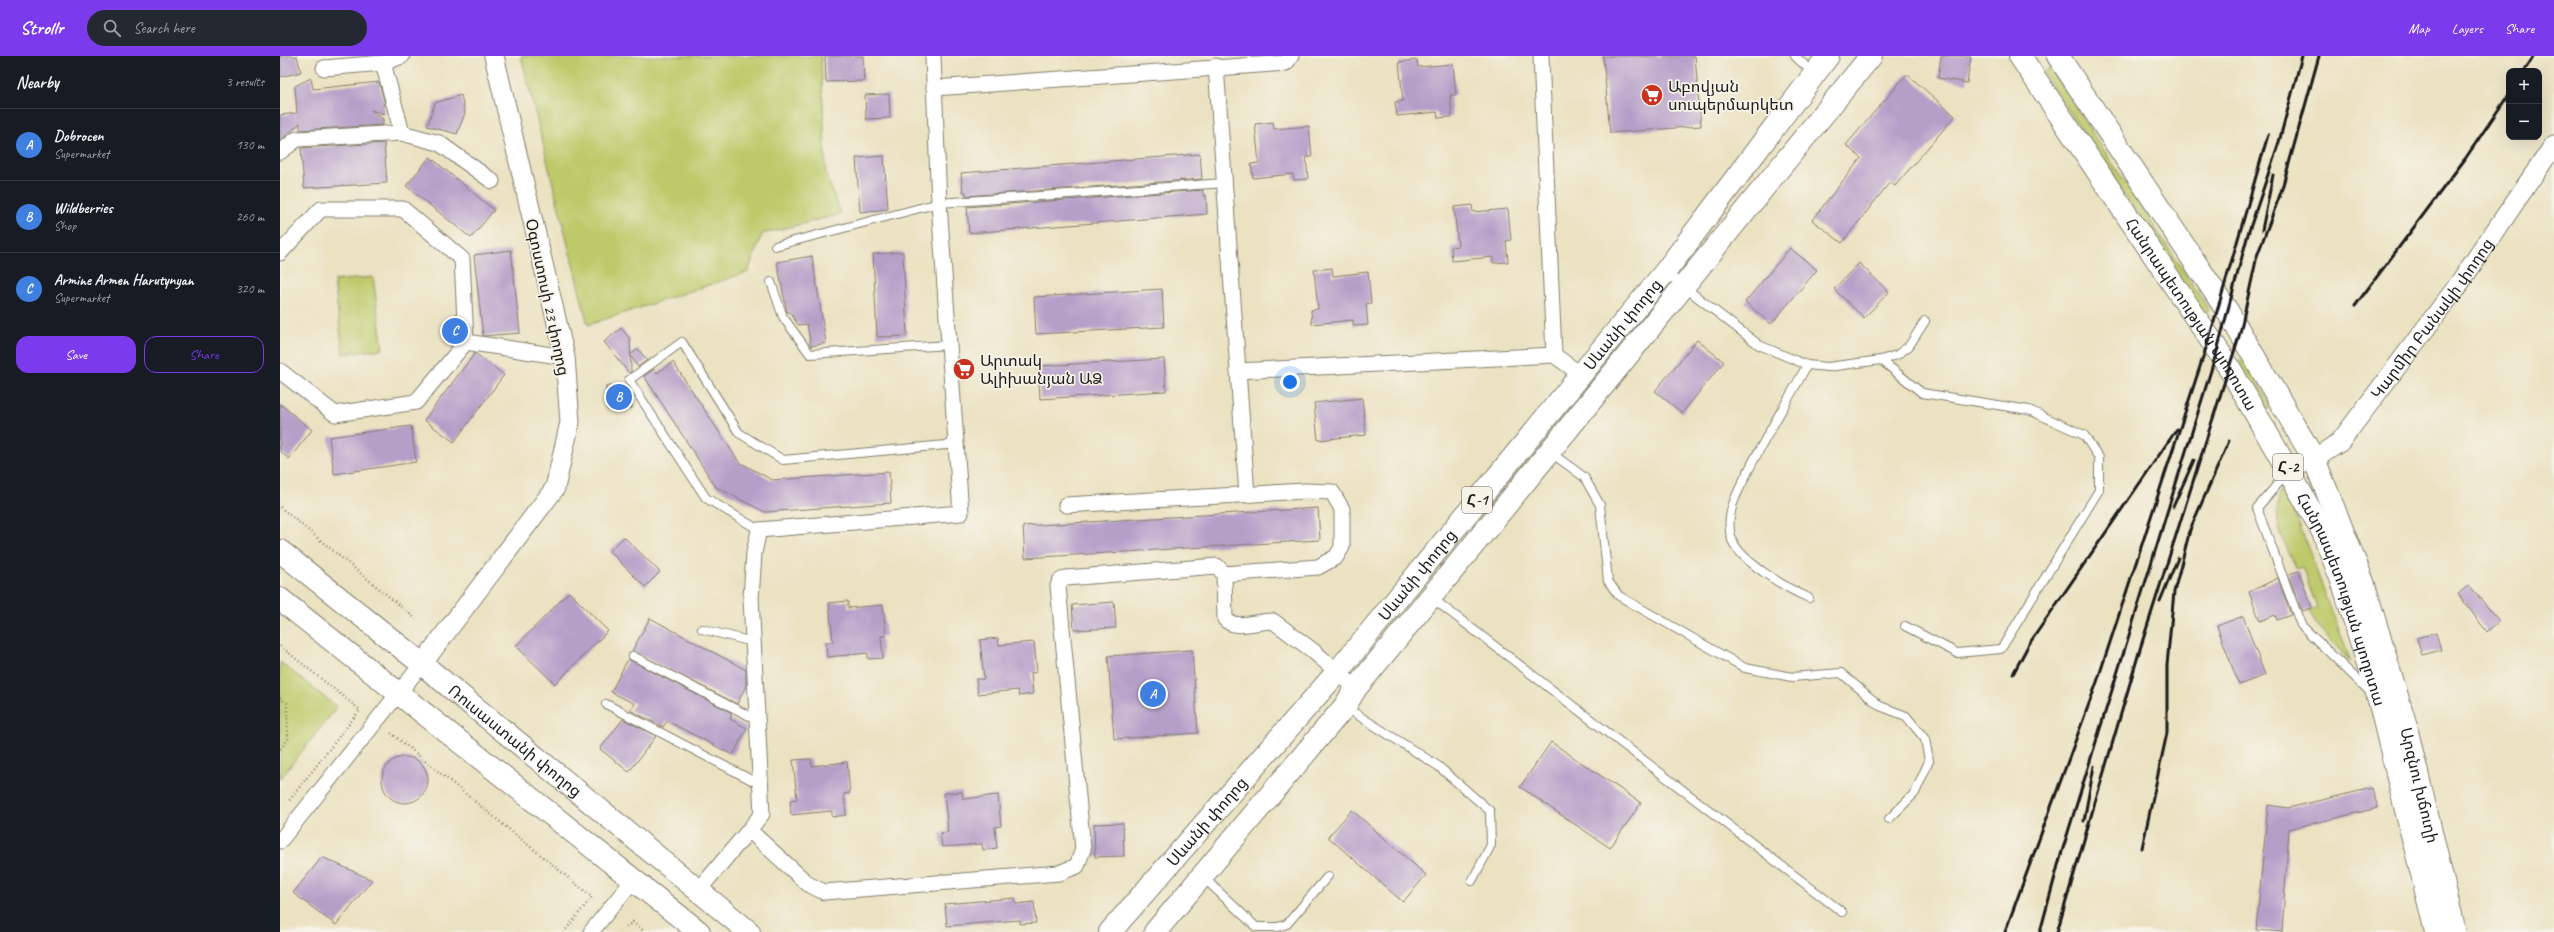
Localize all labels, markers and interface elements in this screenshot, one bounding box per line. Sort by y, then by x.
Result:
search box [87,10,367,46]
text: Strollr [20,16,63,40]
icon: search [101,17,123,39]
text: Search here [133,19,195,38]
text: Map [2408,20,2430,37]
text: Layers [2452,20,2483,37]
text: Share [2505,20,2534,37]
map controls [2506,68,2542,140]
button: + [2506,68,2542,104]
text: Nearby [16,72,59,93]
text: 3 results [226,74,264,90]
place label: Աբովյան սուպերմարկետ [1668,77,1794,115]
supermarket icon: Աբովյան սուպերմարկետ [1639,82,1665,108]
button: − [2506,104,2542,140]
text: Dobrocen [54,127,104,146]
text: A [26,137,32,153]
text: 130 m [236,137,264,153]
text: Supermarket [54,146,109,162]
text: Wildberries [54,199,113,218]
text: B [26,209,32,225]
text: 260 m [236,209,264,225]
street label: Հանրապետության պողոտա [2121,214,2261,415]
street label: Օգոստոսի 23 փողոց [521,217,573,378]
text: Shop [54,218,76,234]
street label: Կարմիր Բանակի փողոց [2367,235,2498,403]
text: Armine Armen Harutynyan [54,271,194,290]
street label: Սևանի փողոց [1580,275,1666,375]
text: C [26,281,32,297]
text: 320 m [236,281,264,297]
text: Supermarket [54,290,109,306]
pin: C [442,316,468,346]
button: Save [16,336,136,373]
button: Share [144,336,264,373]
place label: Արտակ Ալիխանյան ԱՁ [980,351,1103,389]
supermarket icon: Արտակ Ալիխանյան ԱՁ [951,356,977,382]
your location [1280,372,1300,392]
pin: B [606,382,632,412]
road number: Հ-2 [2273,454,2303,480]
road number: Հ-1 [1462,487,1492,513]
street label: Հանրապետության պողոտա [2292,489,2389,708]
street label: Սևանի փողոց [1374,526,1461,625]
pin: A [1140,679,1166,709]
street label: Ռուսաստանի փողոց [444,681,585,802]
street label: Արզնու խճուղի [2395,725,2442,845]
street label: Սևանի փողոց [1163,773,1252,871]

